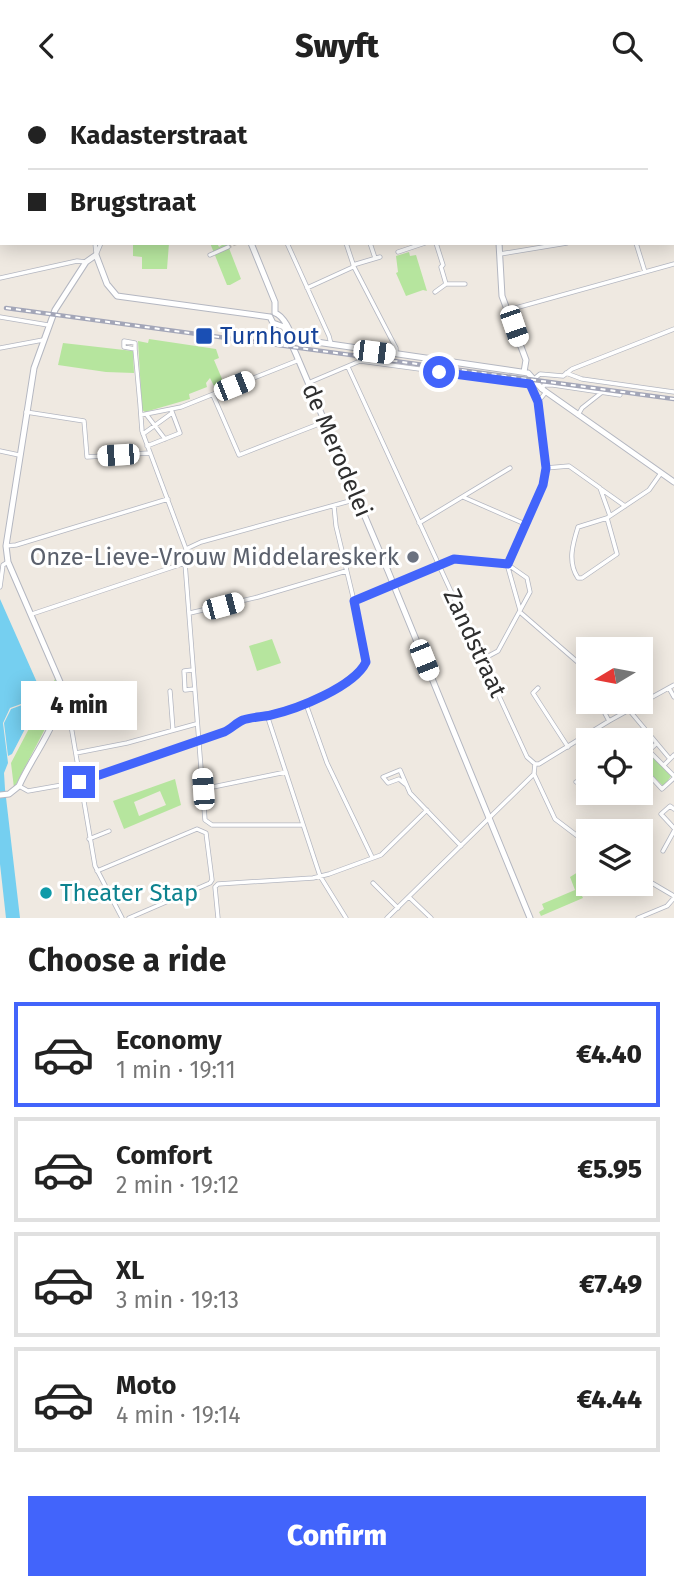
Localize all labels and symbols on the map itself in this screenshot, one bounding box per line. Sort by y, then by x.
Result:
car [498,303,531,349]
place label: Turnhout [220,322,320,350]
marker: Turnhout [194,326,214,346]
car [352,339,397,365]
route start [423,356,455,388]
car [211,368,258,404]
street label: de Merodelei [296,379,378,521]
car [97,443,140,467]
place label: Onze-Lieve-Vrouw Middelareskerk [30,543,400,571]
marker: Onze-Lieve-Vrouw Middelareskerk [405,549,421,565]
street label: Zandstraat [438,584,512,702]
car [200,590,247,622]
car [407,637,442,683]
north arrow [576,637,653,714]
callout: 4 min [21,681,137,729]
route end [63,766,95,798]
car [192,767,215,811]
place label: Theater Stap [60,879,198,907]
marker: Theater Stap [38,885,54,901]

